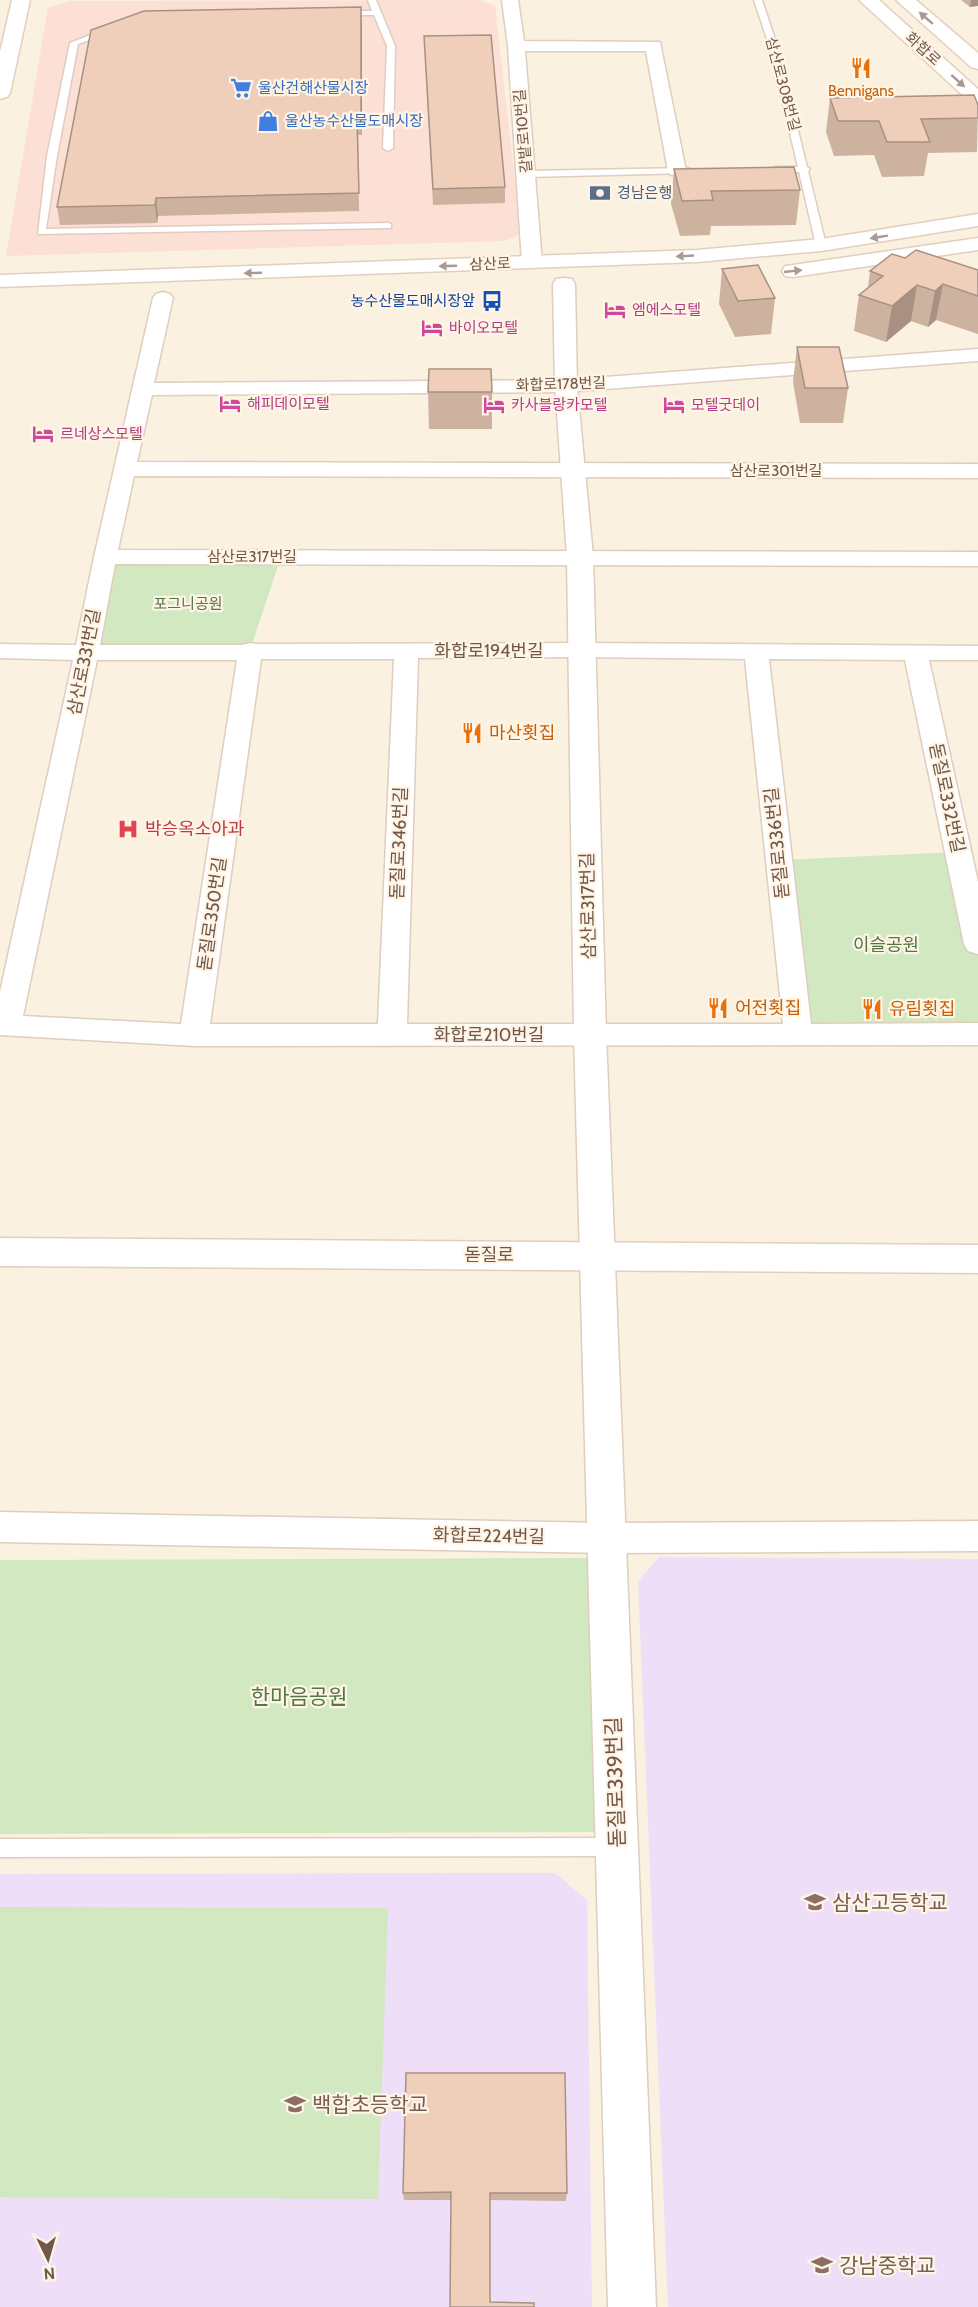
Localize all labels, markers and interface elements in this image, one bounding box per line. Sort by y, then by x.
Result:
one-way arrow [919,12,934,25]
street label: 화합로 [902,28,944,70]
street label: 삼산로308번길 [762,35,804,133]
restaurant icon: Bennigans [849,56,873,80]
one-way arrow [950,74,965,87]
supermarket icon: 울산건해산물시장 [229,76,253,100]
place label: 울산건해산물시장 [258,79,369,97]
place label: Bennigans [828,82,894,100]
street label: 갈밭로10번길 [510,88,536,174]
shop icon: 울산농수산물도매시장 [256,109,280,133]
place label: 울산농수산물도매시장 [285,112,423,130]
bank icon: 경남은행 [588,181,612,205]
place label: 경남은행 [617,184,672,202]
one-way arrow [869,232,888,241]
one-way arrow [675,252,694,261]
street label: 삼산로 [469,254,511,274]
one-way arrow [439,261,458,270]
one-way arrow [783,266,802,275]
one-way arrow [244,268,263,277]
bus stop icon: 농수산물도매시장앞 [480,289,504,313]
place label: 농수산물도매시장앞 [351,292,475,310]
hotel icon: 엠에스모텔 [603,298,627,322]
place label: 엠에스모텔 [632,301,701,319]
hotel icon: 바이오모텔 [420,316,444,340]
place label: 바이오모텔 [449,319,518,337]
street label: 화합로178번길 [515,373,607,395]
hotel icon: 해피데이모텔 [218,392,242,416]
hotel icon: 카사블랑카모텔 [482,393,506,417]
hotel icon: 모텔굿데이 [662,393,686,417]
place label: 해피데이모텔 [247,395,330,413]
place label: 카사블랑카모텔 [511,396,608,414]
place label: 모텔굿데이 [691,396,760,414]
hotel icon: 르네상스모텔 [31,422,55,446]
place label: 르네상스모텔 [60,425,143,443]
street label: 삼산로301번길 [730,462,822,480]
street label: 삼산로317번길 [207,548,297,566]
park label: 포그니공원 [153,595,223,613]
street label: 삼산로331번길 [63,607,105,717]
street label: 화합로194번길 [434,640,544,662]
restaurant icon: 마산횟집 [460,721,484,745]
place label: 마산횟집 [489,722,555,744]
street label: 돋질로332번길 [925,741,969,855]
street label: 돋질로346번길 [386,786,412,900]
street label: 돋질로336번길 [760,786,794,900]
hospital icon: 박승옥소아과 [116,817,140,841]
place label: 박승옥소아과 [145,818,245,840]
street label: 삼산로317번길 [576,852,600,960]
street label: 돋질로350번길 [193,856,231,972]
park label: 이슬공원 [853,934,919,956]
restaurant icon: 어전횟집 [706,996,730,1020]
place label: 어전횟집 [735,997,801,1019]
restaurant icon: 유림횟집 [860,997,884,1021]
place label: 유림횟집 [889,998,955,1020]
street label: 화합로210번길 [434,1024,544,1046]
street label: 돋질로 [464,1244,514,1266]
street label: 화합로224번길 [433,1524,545,1548]
park label: 한마음공원 [251,1684,347,1709]
street label: 돋질로339번길 [600,1716,630,1848]
school or university icon: 삼산고등학교 [803,1890,827,1914]
place label: 삼산고등학교 [832,1890,948,1915]
school or university icon: 백합초등학교 [283,2092,307,2116]
place label: 백합초등학교 [312,2092,428,2117]
north arrow [18,2229,78,2289]
school or university icon: 강남중학교 [810,2253,834,2277]
place label: 강남중학교 [839,2253,936,2278]
text: N [43,2263,56,2283]

